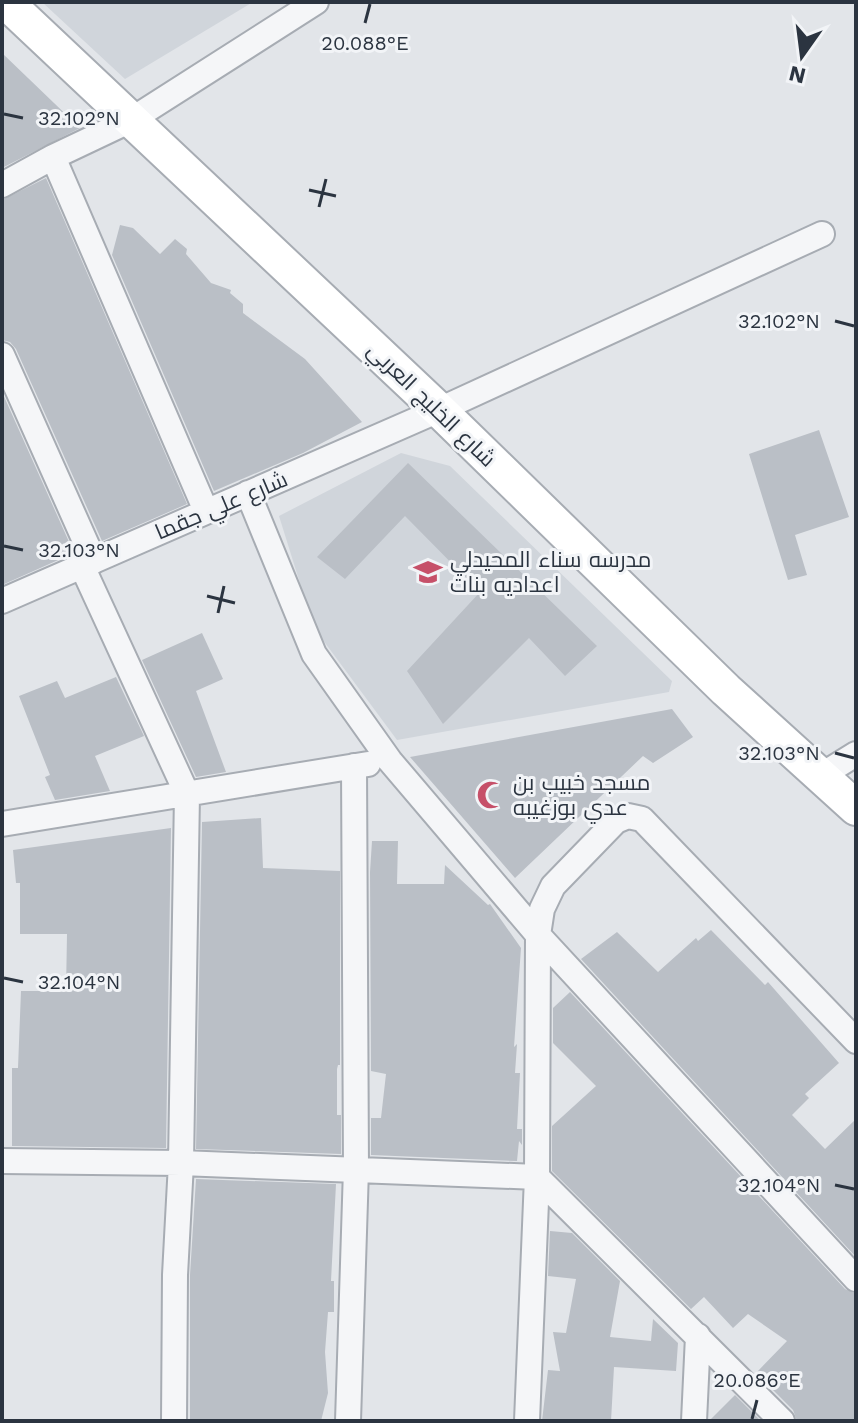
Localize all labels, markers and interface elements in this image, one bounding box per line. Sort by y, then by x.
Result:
north arrow [762,16,842,96]
text: 20.088°E [321,31,409,55]
text: N [786,61,808,89]
text: 32.102°N [38,106,120,130]
text: 32.102°N [738,309,820,333]
street label: شارع الخليج العربي [360,337,501,475]
street label: شارع علي جقما [151,466,293,548]
text: 32.103°N [38,538,120,562]
place label: مدرسه سناء المحيدلي اعداديه بنات [450,547,651,597]
school or university icon: مدرسه سناء المحيدلي اعداديه بنات [413,557,443,587]
text: 32.103°N [738,741,820,765]
place label: مسجد خبيب بن عدي بوزغيبه [513,770,650,824]
mosque icon: مسجد خبيب بن عدي بوزغيبه [476,780,506,810]
text: 32.104°N [38,970,120,994]
text: 32.104°N [738,1173,820,1197]
text: 20.086°E [713,1368,801,1392]

